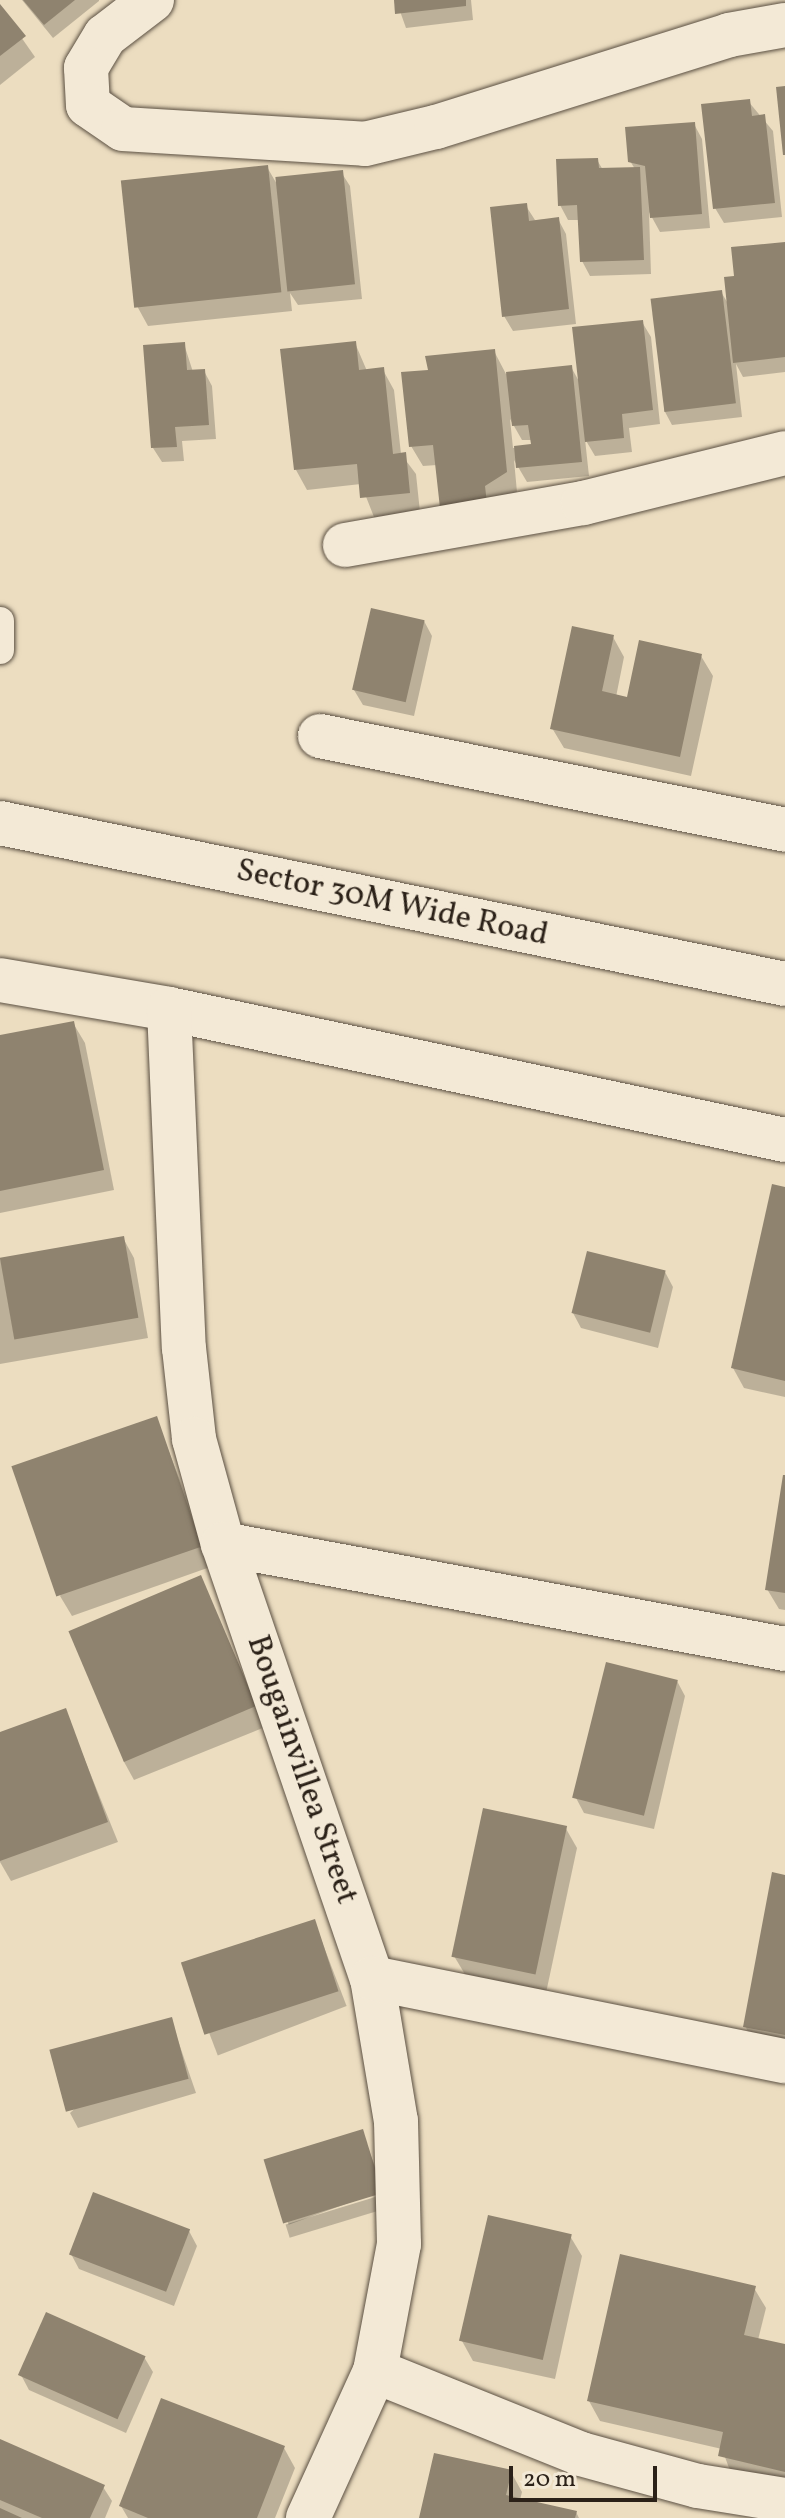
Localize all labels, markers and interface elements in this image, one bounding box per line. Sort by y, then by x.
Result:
street label: Sector 30M Wide Road [232,852,552,956]
street label: Bougainvillea Street [237,1631,365,1909]
scale bar [513,2450,661,2500]
text: 20 m [523,2463,576,2497]

